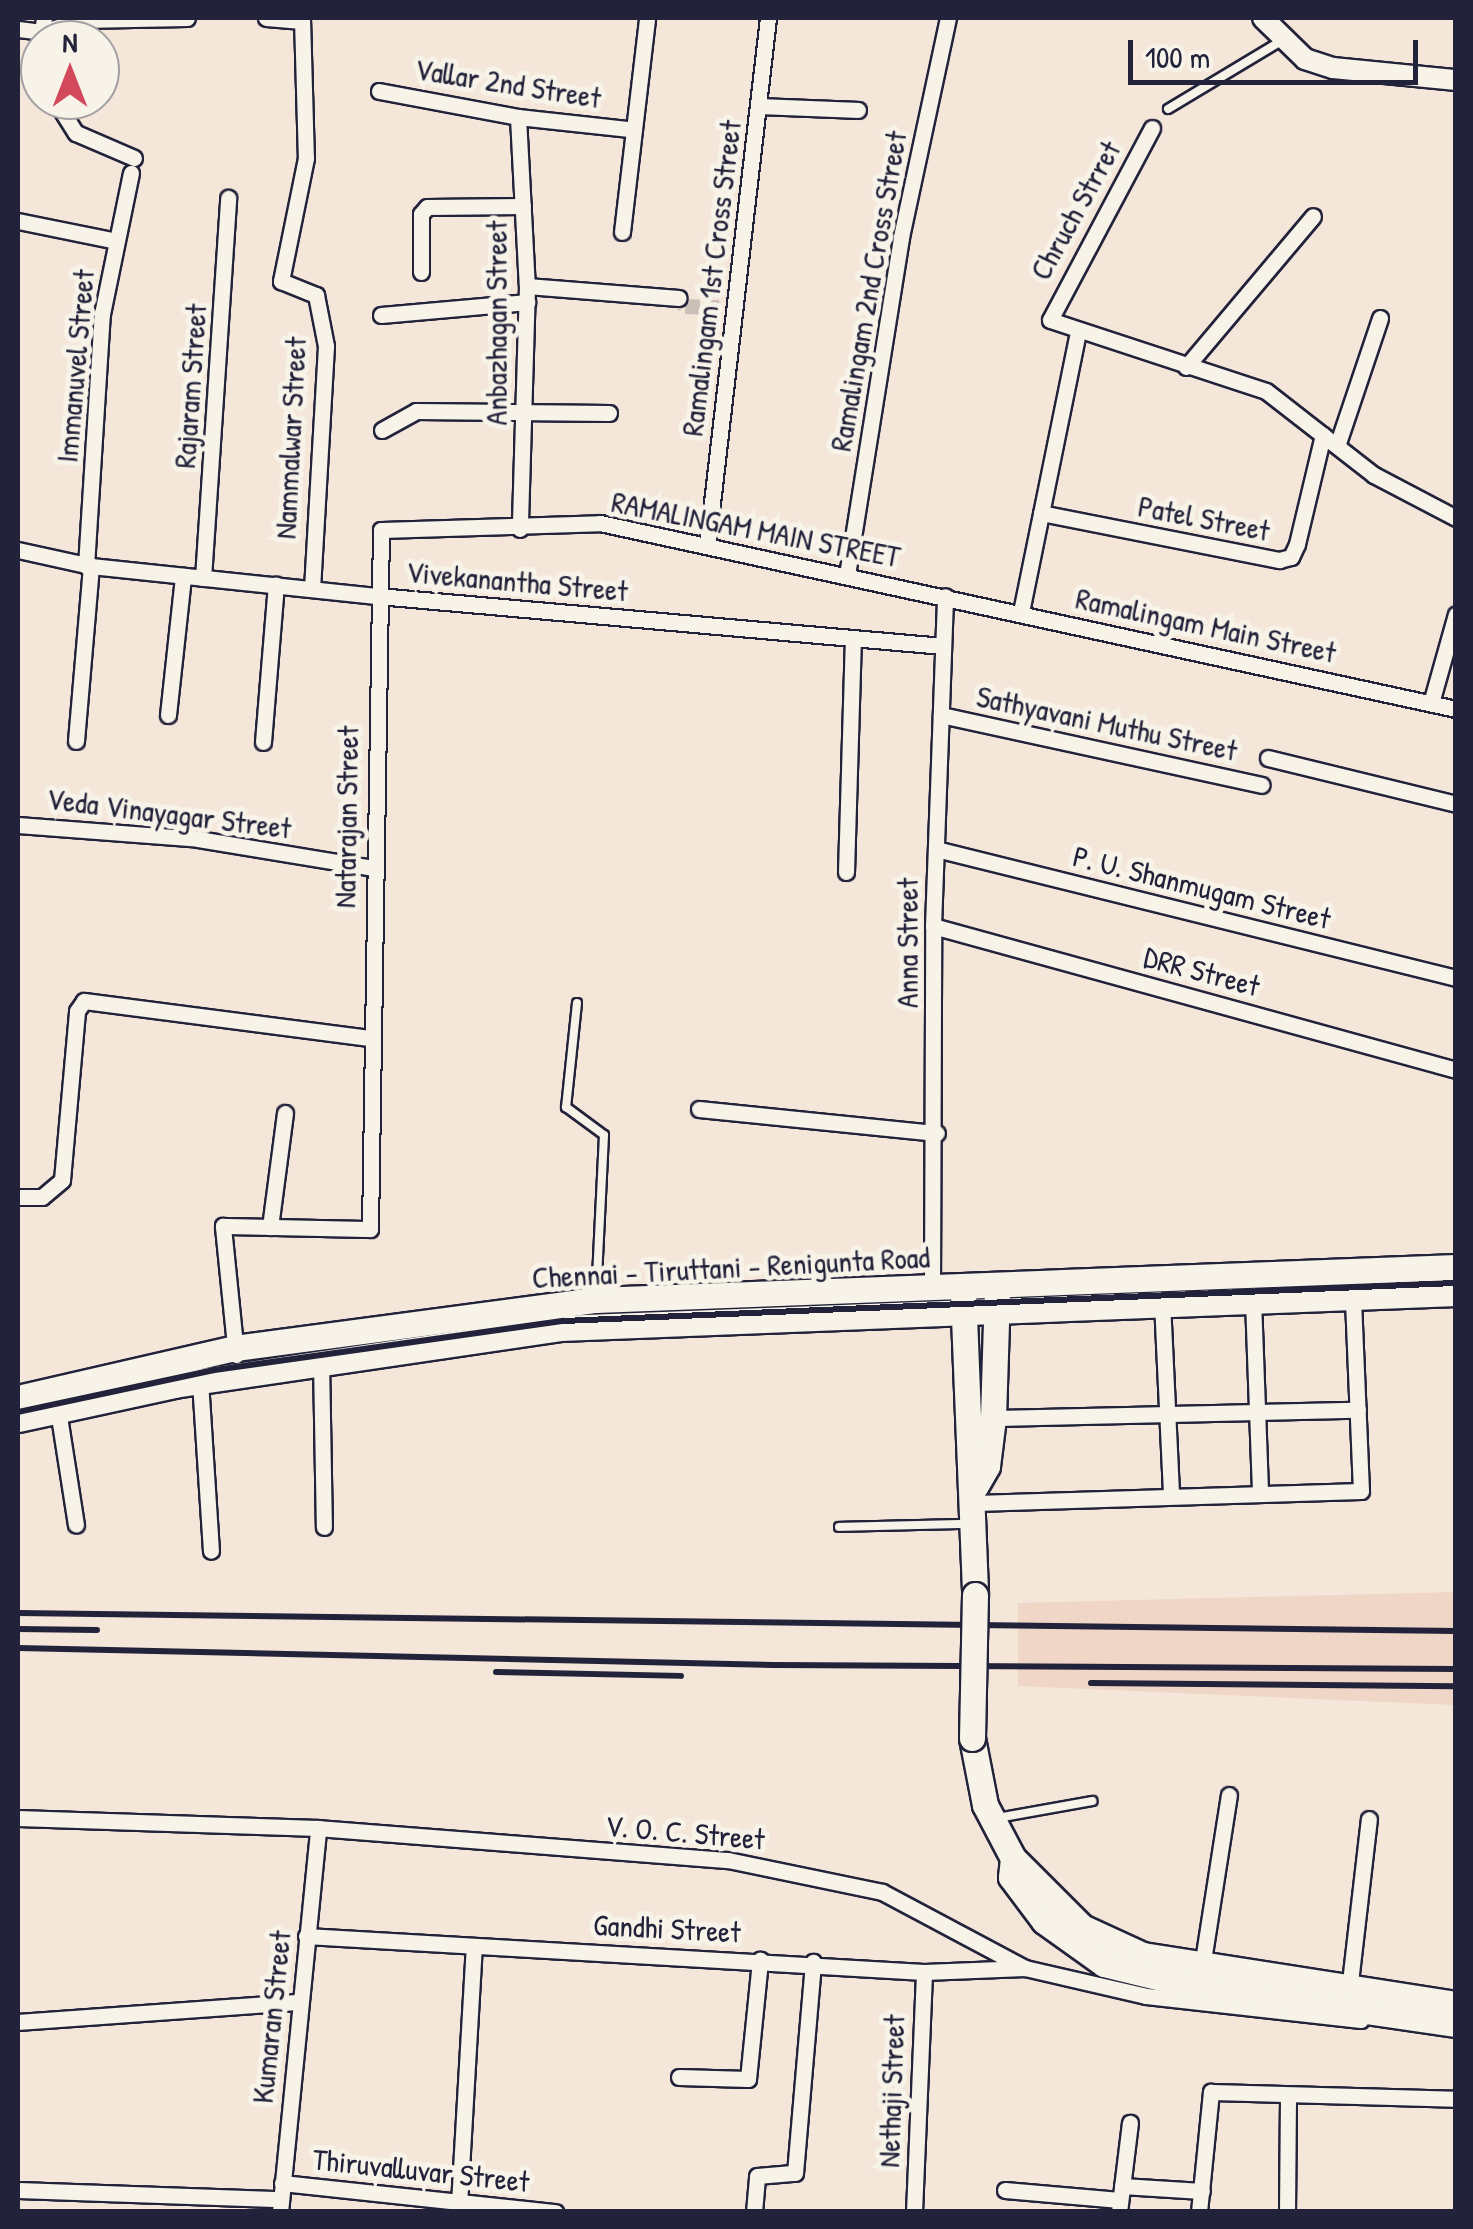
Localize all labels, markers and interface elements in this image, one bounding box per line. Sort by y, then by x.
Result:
north arrow [20,20,120,120]
scale bar [1133,20,1423,82]
text: N [63,23,77,61]
text: 100 m [1145,37,1210,77]
street label: Vallar 2nd Street [412,51,604,115]
street label: Ramalingam 1st Cross Street [674,118,748,438]
street label: Ramalingam 2nd Cross Street [822,128,914,454]
street label: Chruch Strret [1022,134,1128,286]
street label: Anbazhagan Street [478,221,514,425]
street label: Immanuvel Street [49,268,101,464]
street label: Rajaram Street [166,303,214,469]
street label: Nammalwar Street [267,336,313,540]
street label: RAMALINGAM MAIN STREET [609,483,903,575]
street label: Patel Street [1135,488,1273,548]
street label: Vivekanantha Street [405,553,629,609]
street label: Ramalingam Main Street [1073,580,1339,670]
street label: Sathyavani Muthu Street [973,678,1241,768]
street label: Natarajan Street [326,726,366,908]
street label: Veda Vinayagar Street [45,780,293,846]
street label: P. U. Shanmugam Street [1070,838,1334,936]
street label: Anna Street [889,878,925,1008]
street label: DRR Street [1140,938,1264,1004]
street label: Chennai - Tiruttani - Renigunta Road [531,1239,931,1295]
street label: V. O. C. Street [604,1807,766,1857]
street label: Gandhi Street [592,1906,742,1950]
street label: Kumaran Street [244,1929,298,2105]
street label: Nethaji Street [870,2014,912,2168]
street label: Thiruvalluvar Street [311,2141,531,2199]

